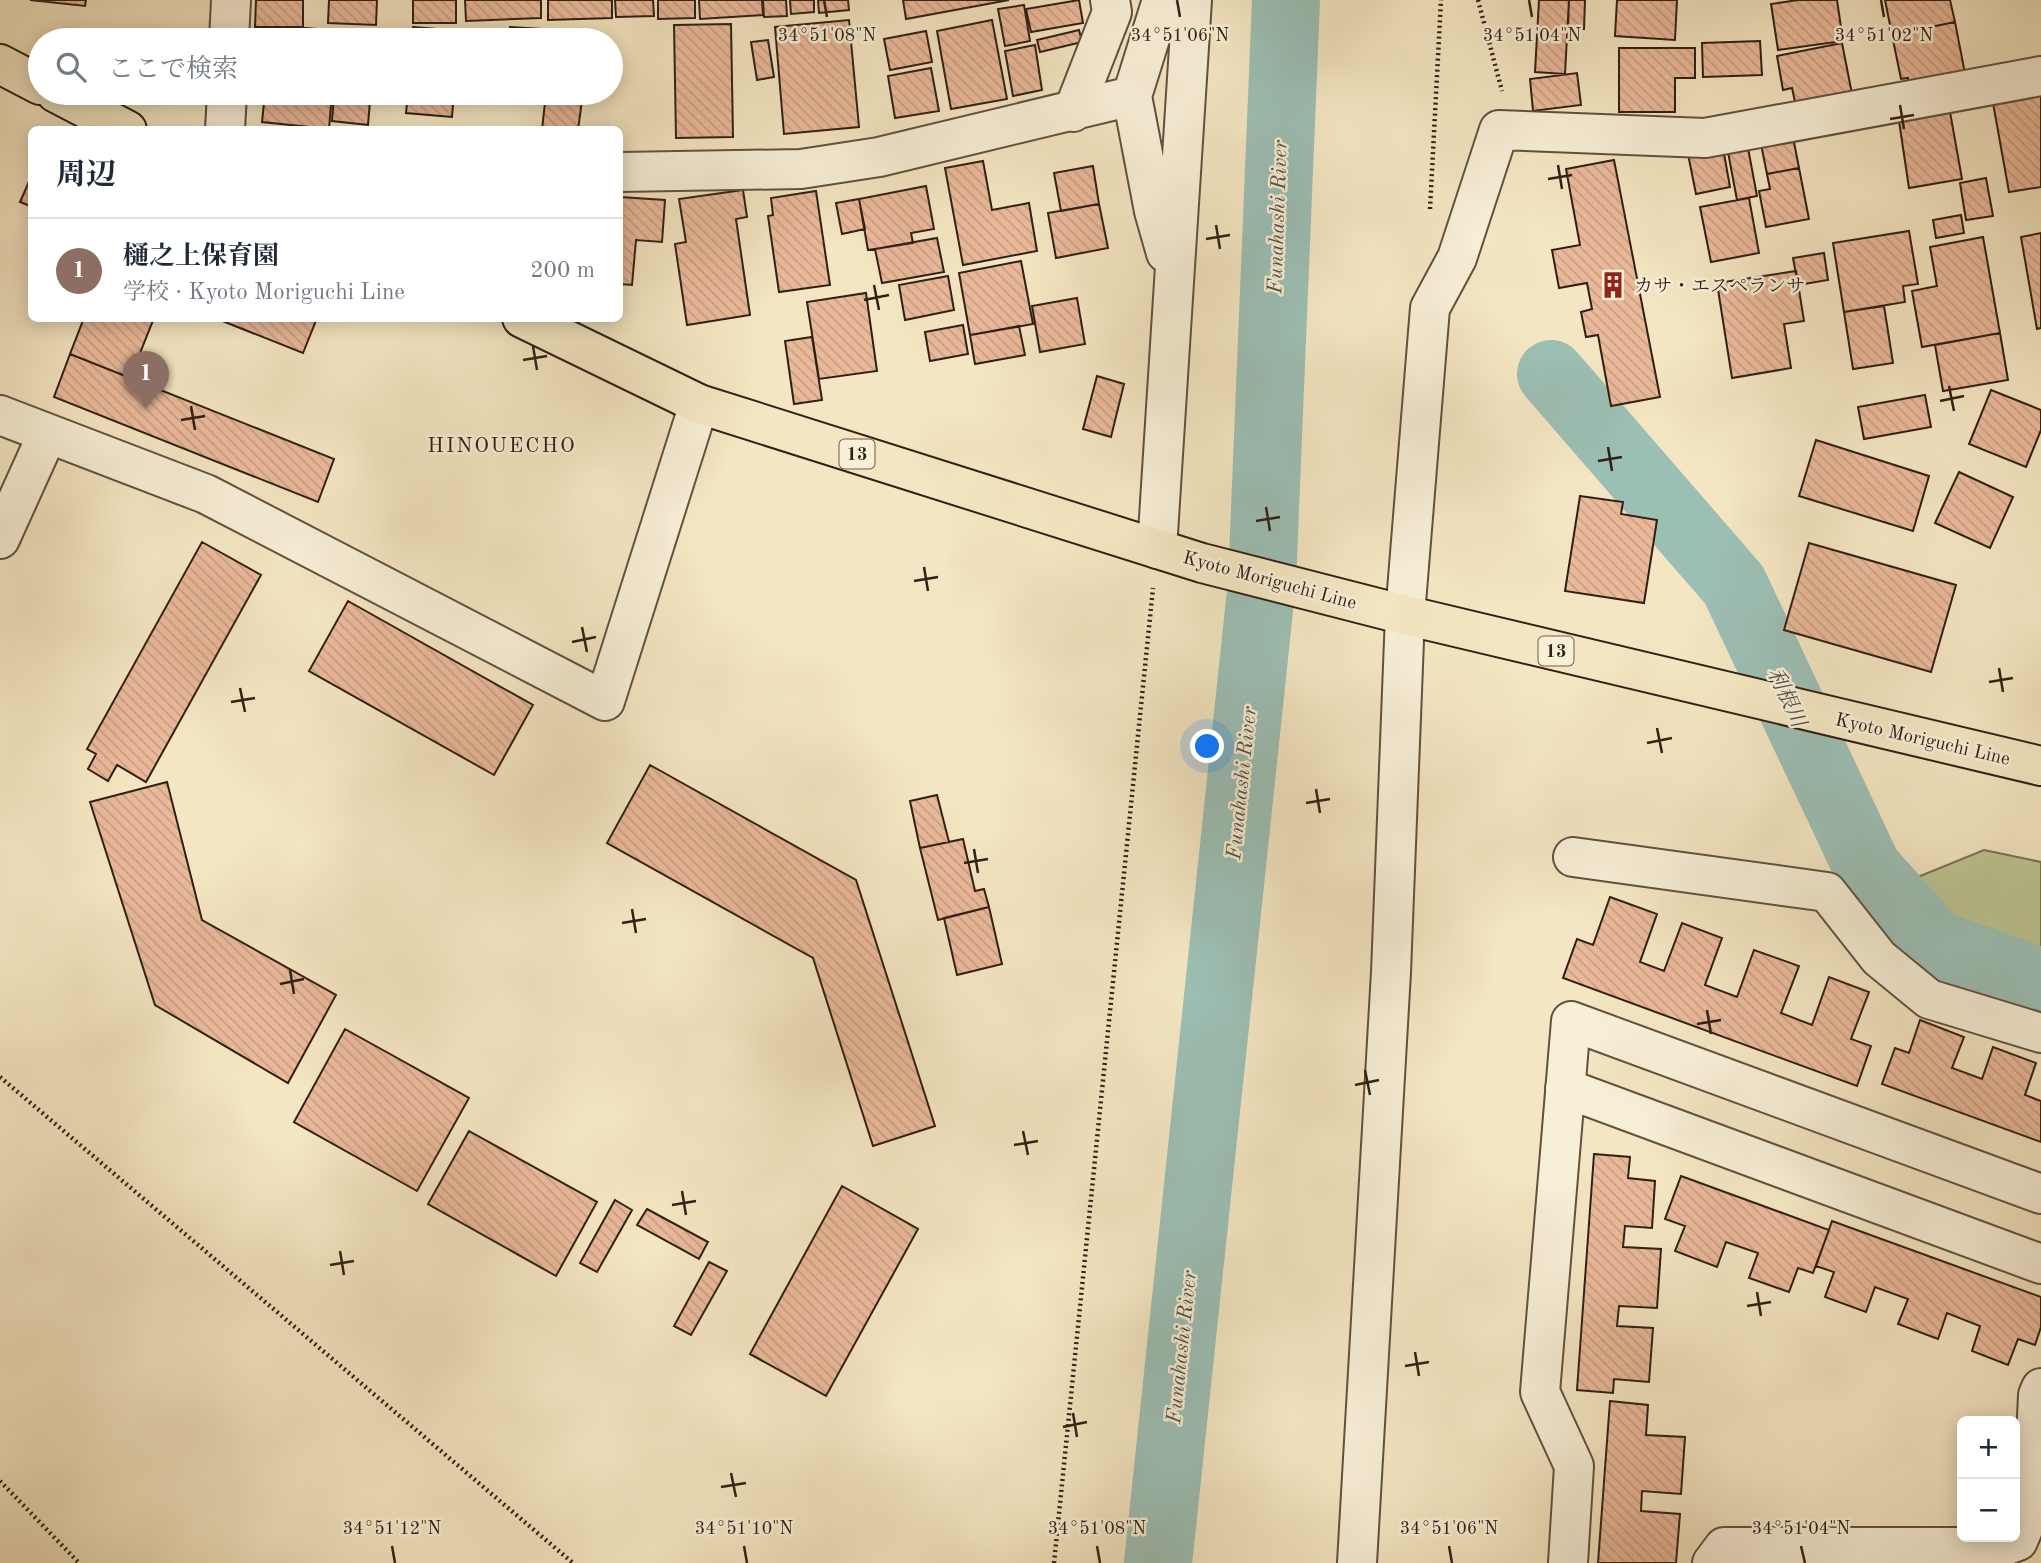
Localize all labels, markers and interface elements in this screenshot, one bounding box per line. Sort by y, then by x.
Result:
text: 34°51'08"N [778,27,876,45]
text: 34°51'06"N [1131,27,1229,45]
text: 34°51'04"N [1483,27,1581,45]
text: 34°51'02"N [1835,27,1933,45]
search box [28,28,623,105]
icon: search [52,48,90,86]
text: ここで検索 [108,57,238,83]
water label: Funahashi River [1265,139,1292,295]
text: 周辺 [56,161,116,191]
text: 樋之上保育園 [123,244,279,270]
text: 1 [72,259,86,282]
text: 200 m [530,259,595,282]
building icon: カサ・エスペランサ [1598,270,1628,300]
place label: カサ・エスペランサ [1634,277,1805,297]
text: 学校 · Kyoto Moriguchi Line [123,281,405,304]
pin: 1 [123,351,169,409]
district label: HINOUECHO [427,436,577,457]
road number: 13 [840,440,874,468]
street label: Kyoto Moriguchi Line [1180,549,1358,614]
road number: 13 [1538,636,1574,666]
water label: 利根川 [1763,664,1811,732]
water label: Funahashi River [1224,705,1261,862]
street label: Kyoto Moriguchi Line [1833,711,2012,770]
your location [1190,729,1224,763]
water label: Funahashi River [1164,1269,1201,1426]
map controls [1957,1416,2020,1542]
button: + [1957,1416,2020,1479]
button: − [1957,1479,2020,1542]
text: 34°51'12"N [343,1520,441,1538]
text: 34°51'10"N [695,1520,793,1538]
text: 34°51'08"N [1048,1520,1146,1538]
text: 34°51'06"N [1400,1520,1498,1538]
text: 34°51'04"N [1752,1520,1850,1538]

